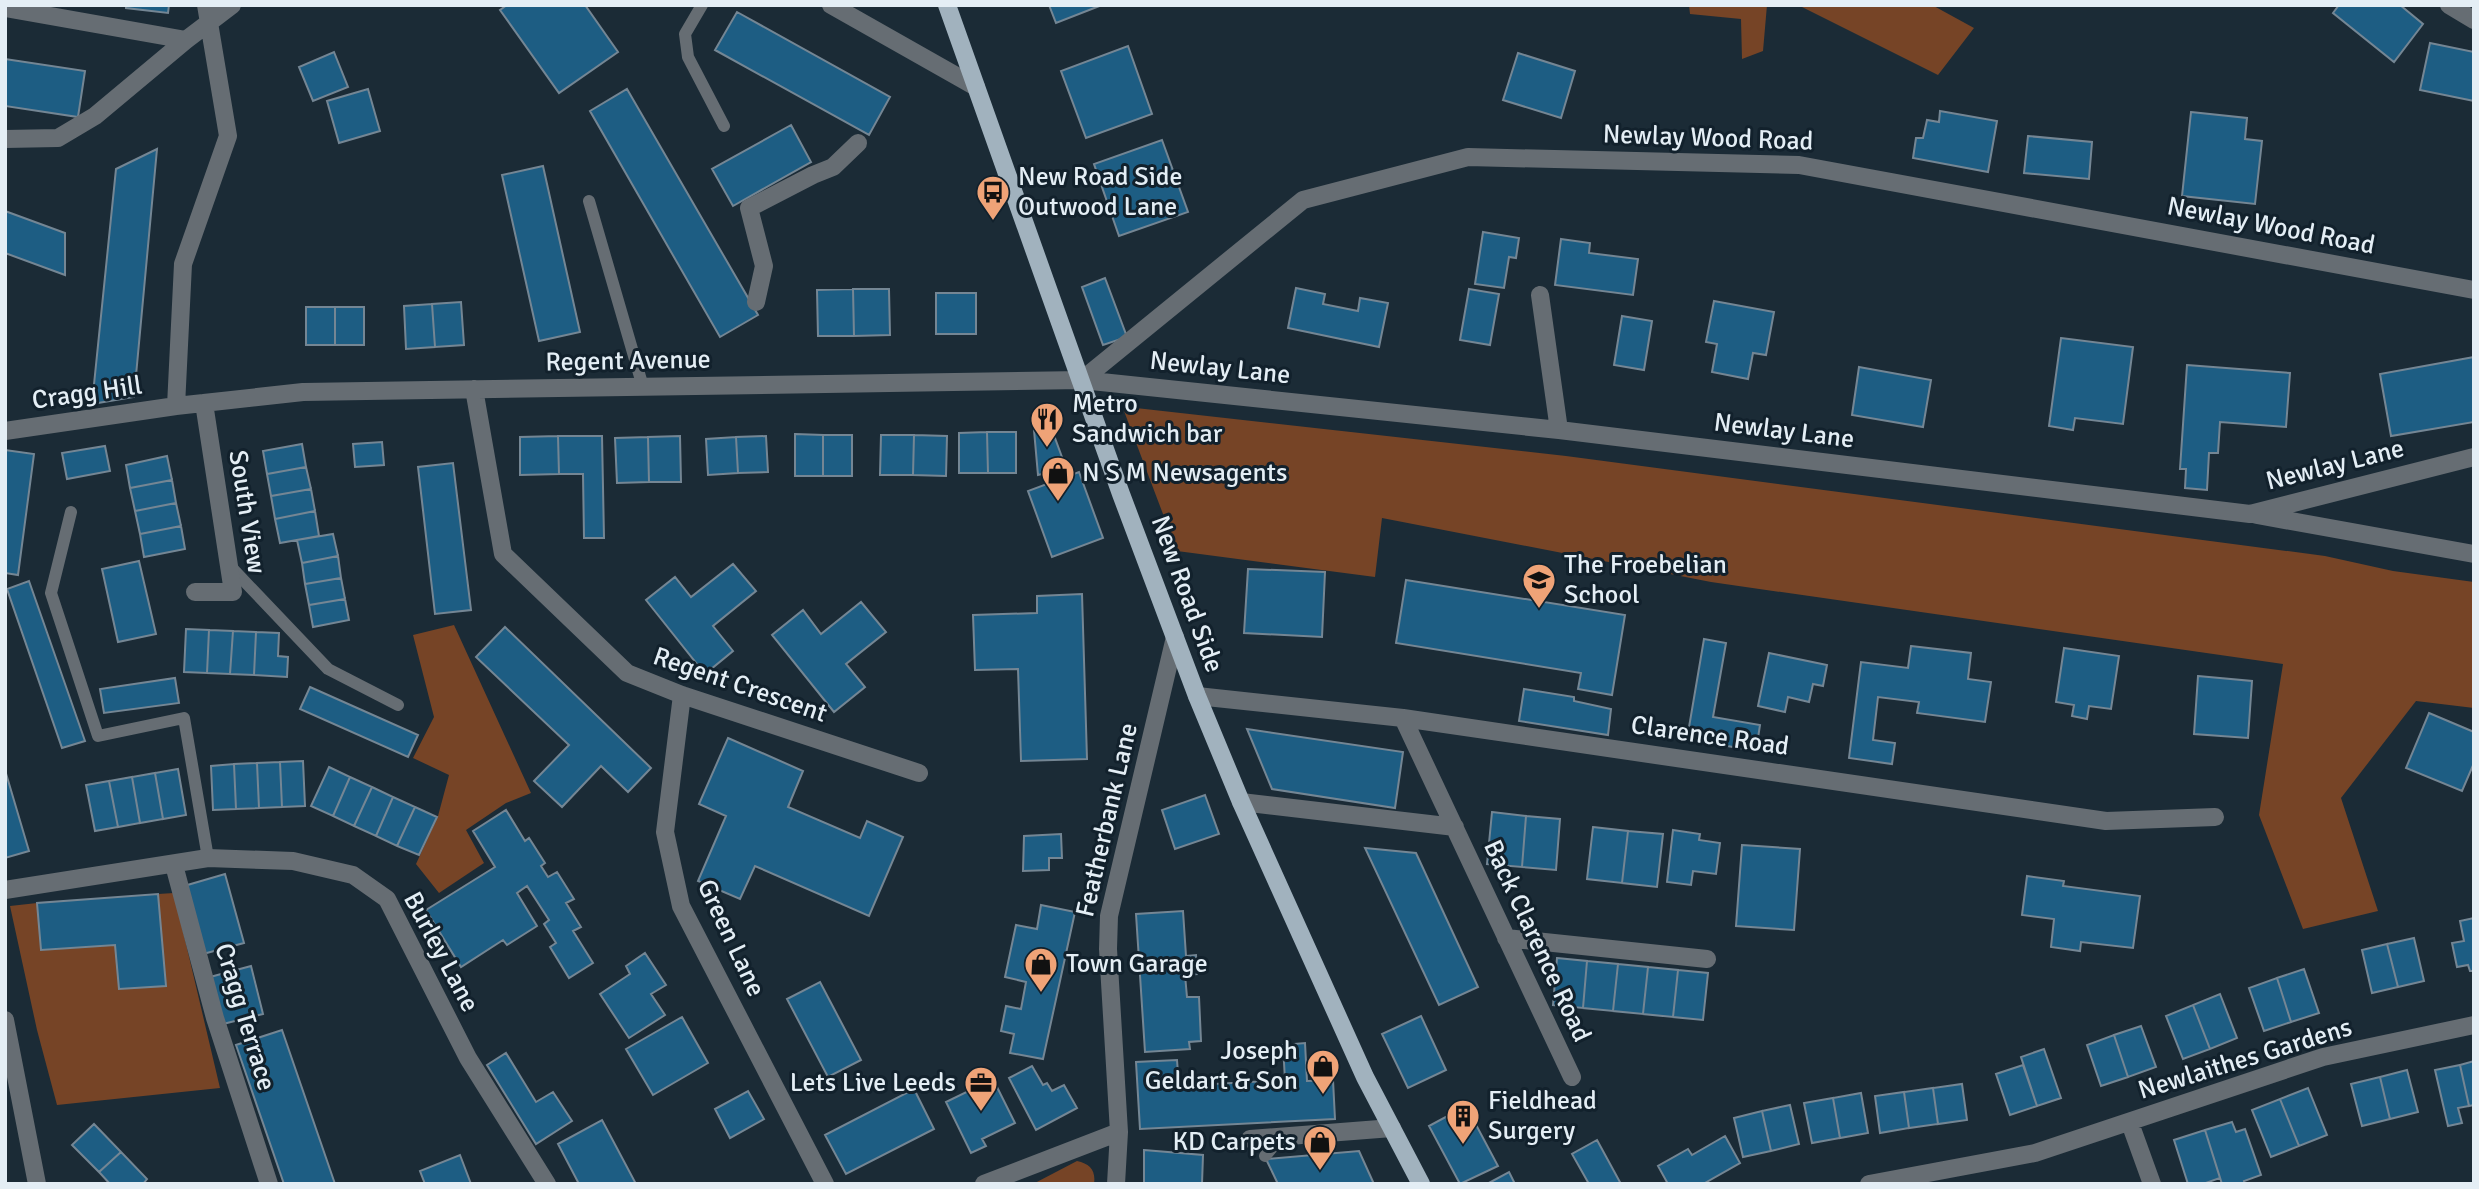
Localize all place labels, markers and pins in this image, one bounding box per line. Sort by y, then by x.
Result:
place label: New Road Side Outwood Lane [1018,161,1183,223]
bus stop icon: New Road Side Outwood Lane [974,173,1012,222]
place label: Metro Sandwich bar [1072,388,1223,450]
restaurant icon: Metro Sandwich bar [1028,400,1066,449]
shop icon: N S M Newsagents [1039,454,1077,503]
place label: N S M Newsagents [1082,457,1287,489]
place label: The Froebelian School [1564,549,1727,611]
school or university icon: The Froebelian School [1520,561,1558,610]
shop icon: Town Garage [1022,945,1060,994]
place label: Town Garage [1066,948,1208,980]
place label: Joseph Geldart & Son [1145,1035,1298,1097]
shop icon: Joseph Geldart & Son [1304,1047,1342,1096]
office icon: Lets Live Leeds [962,1064,1000,1113]
place label: Lets Live Leeds [790,1067,956,1099]
place label: Fieldhead Surgery [1488,1085,1597,1147]
building icon: Fieldhead Surgery [1444,1097,1482,1146]
shop icon: KD Carpets [1301,1123,1339,1172]
place label: KD Carpets [1172,1126,1296,1158]

